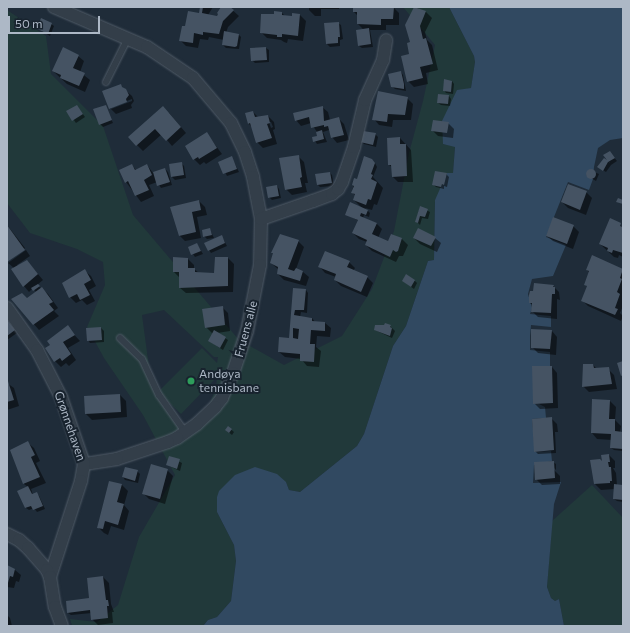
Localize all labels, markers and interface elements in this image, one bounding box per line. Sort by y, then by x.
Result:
scale bar [10,8,102,34]
text: 50 m [15,16,43,30]
street label: Fruens alle [232,299,260,359]
place label: Andøya tennisbane [199,367,259,395]
marker: Andøya tennisbane [186,376,196,386]
street label: Grønnehaven [51,389,89,463]

